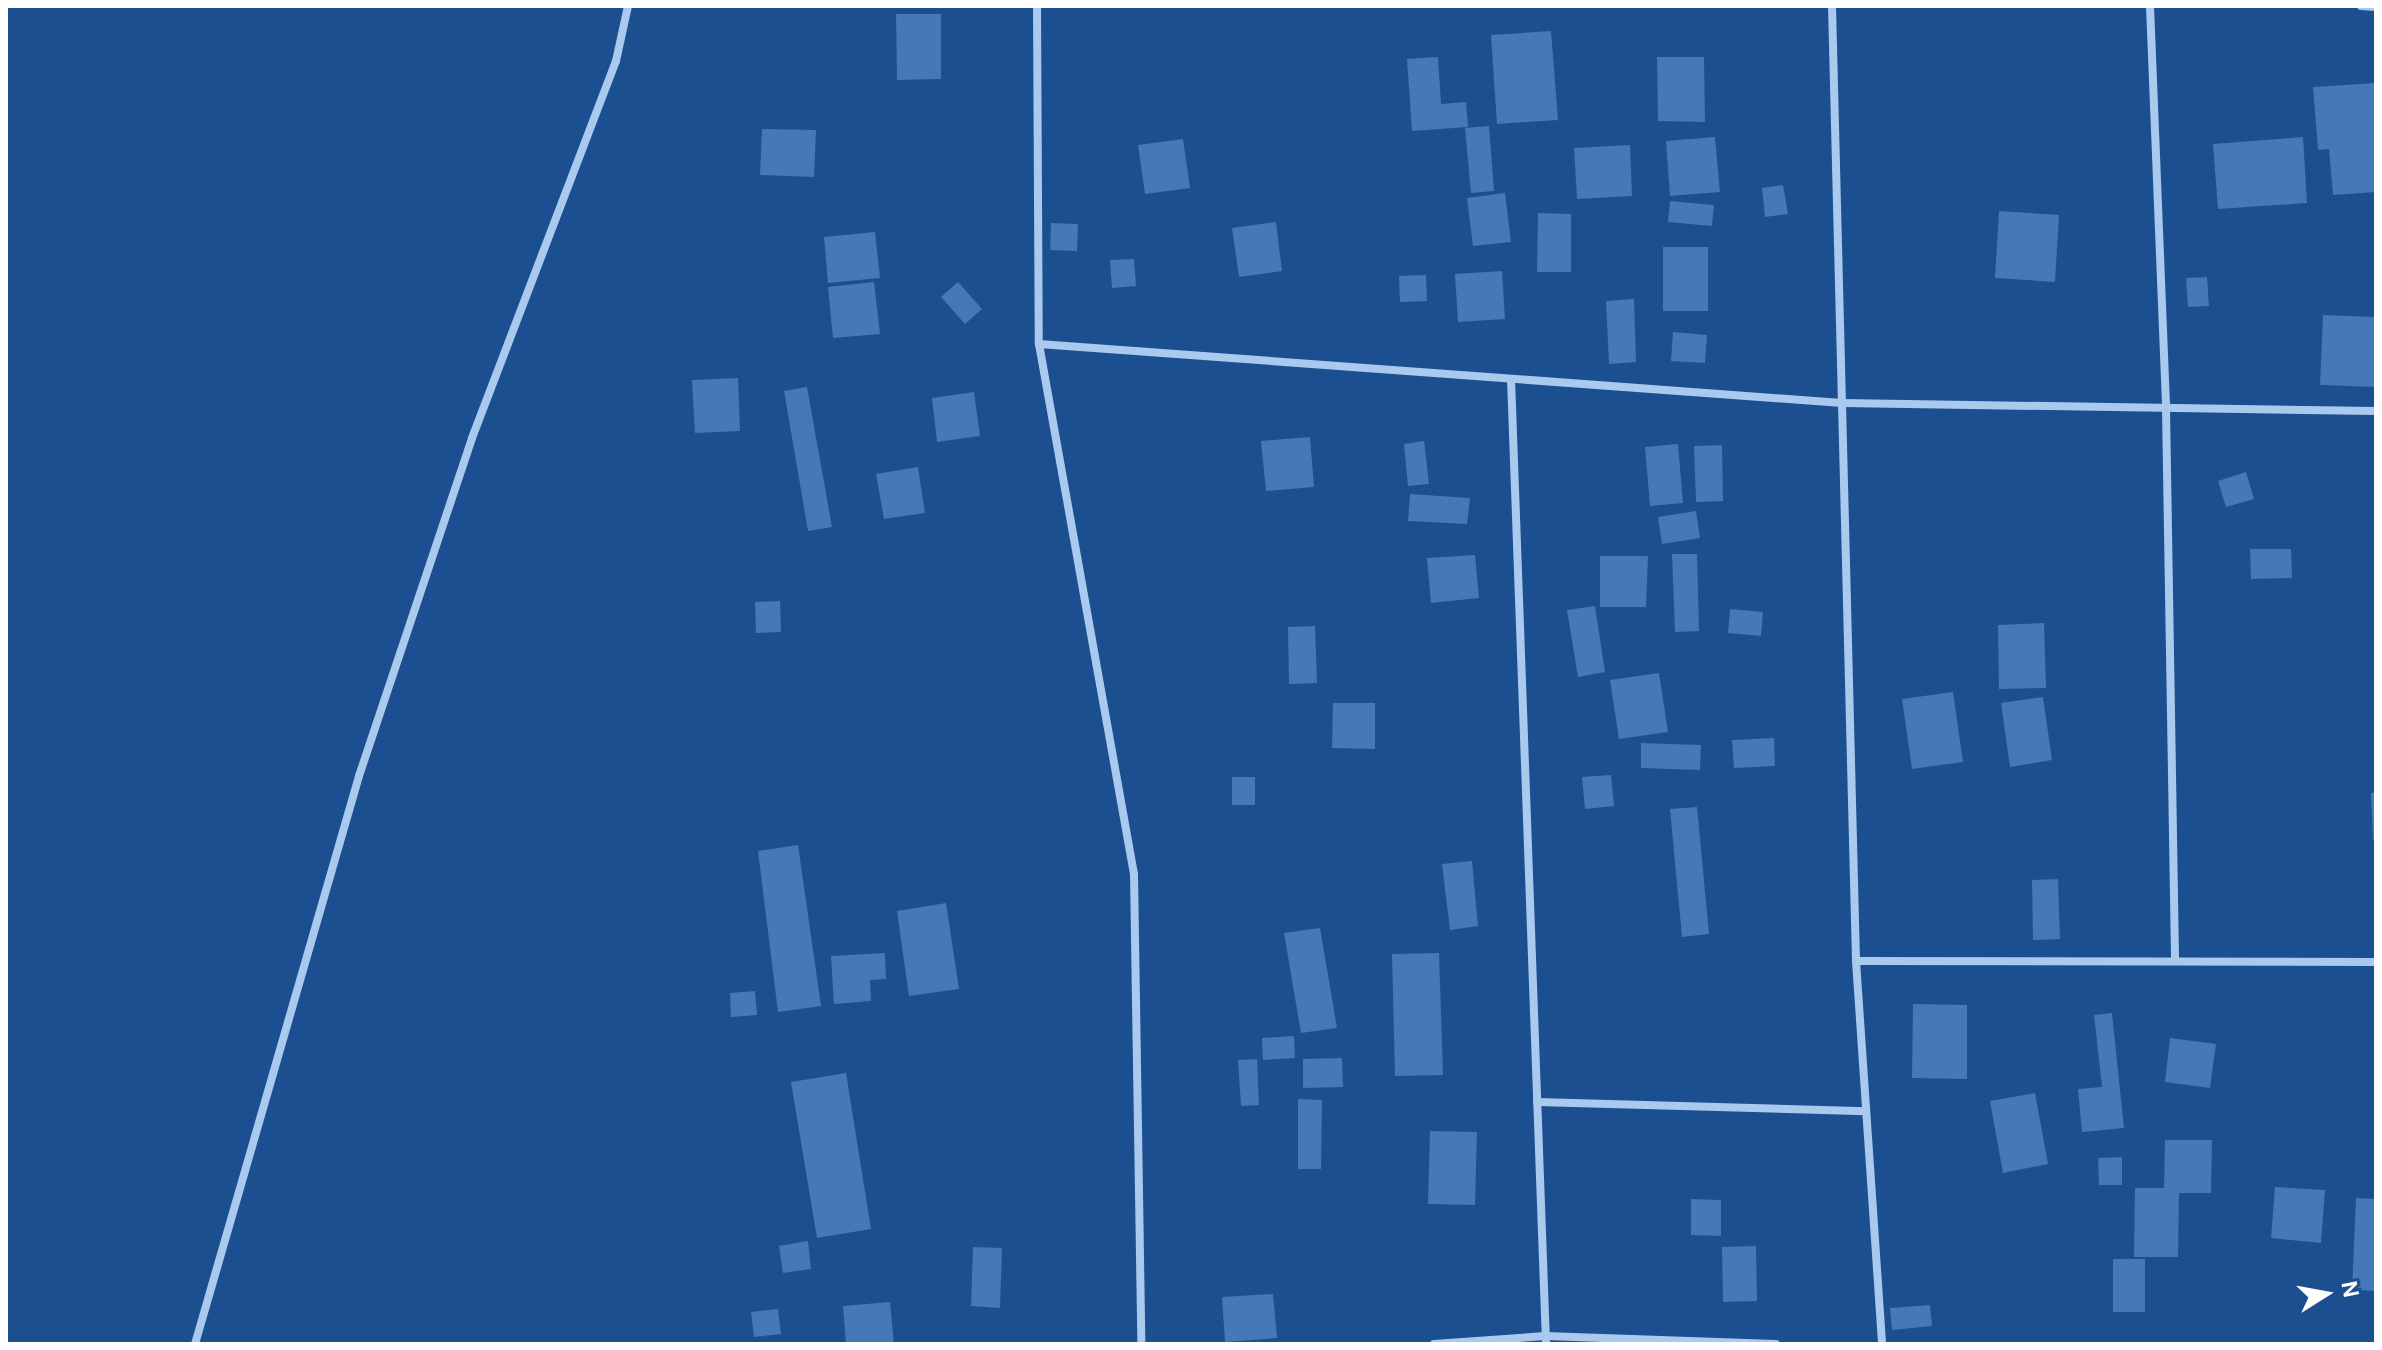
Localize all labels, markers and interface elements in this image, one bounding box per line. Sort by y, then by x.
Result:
north arrow [2286,1254,2366,1334]
text: N [2334,1279,2366,1300]

